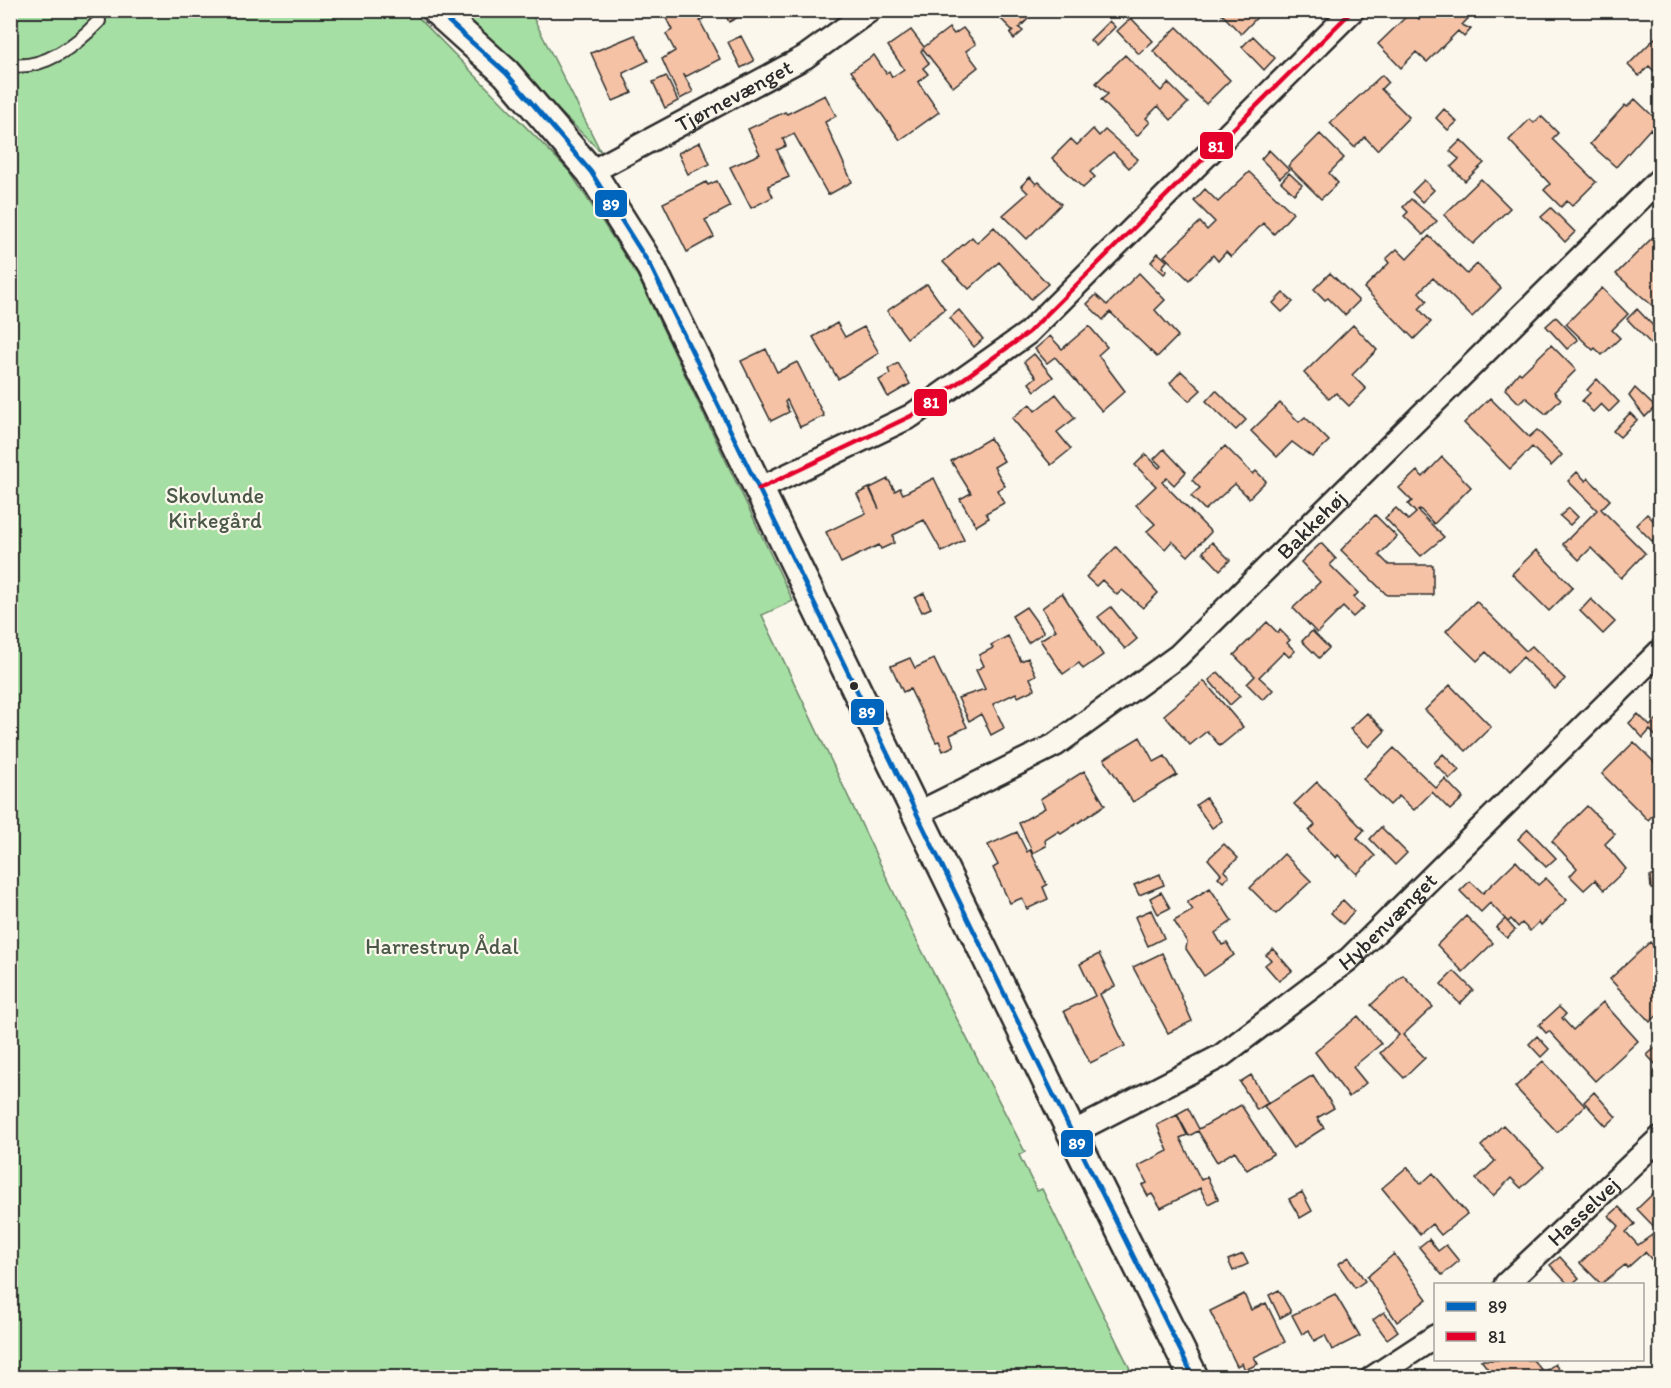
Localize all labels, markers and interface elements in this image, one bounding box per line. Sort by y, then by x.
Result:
street label: Tjørnevænget [671,53,797,138]
line badge: 81 [1199,131,1234,160]
text: 81 [1208,137,1225,156]
line badge: 89 [594,189,628,218]
text: 89 [602,195,620,214]
line badge: 81 [913,388,948,417]
text: 81 [923,393,940,412]
park label: Skovlunde Kirkegård [166,482,264,534]
street label: Bakkehøj [1271,484,1352,565]
unlabelled marker [848,680,860,692]
line badge: 89 [850,698,885,726]
text: 89 [858,703,876,722]
street label: Hybenvænget [1332,866,1442,976]
park label: Harrestrup Ådal [365,933,519,960]
line badge: 89 [1060,1129,1094,1158]
text: 89 [1068,1134,1086,1153]
street label: Hasselvej [1541,1171,1625,1252]
legend [1434,1283,1644,1361]
text: 89 [1488,1296,1507,1318]
text: 81 [1488,1326,1506,1348]

